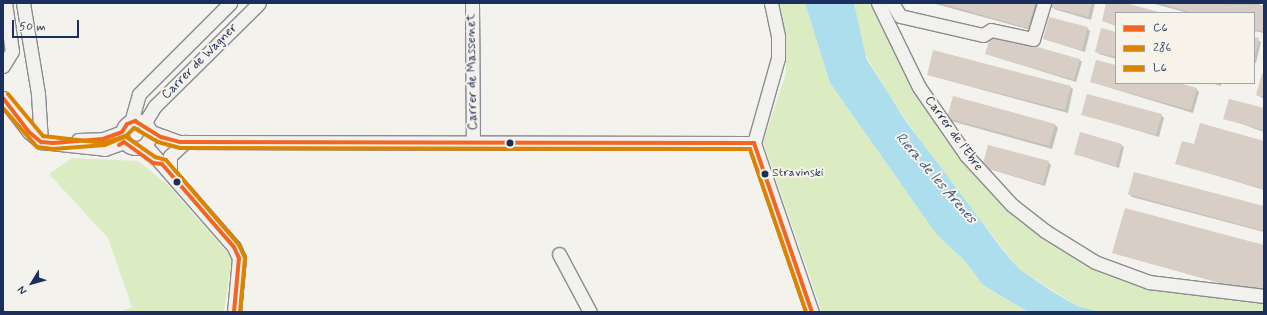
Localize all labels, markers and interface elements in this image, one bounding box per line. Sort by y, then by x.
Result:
scale bar [14,12,81,38]
legend [1115,12,1255,84]
street label: Carrer de Massenet [464,17,482,127]
text: 50 m [19,19,46,35]
street label: Carrer de Wagner [158,20,242,104]
text: C6 [1153,20,1168,36]
text: 286 [1153,40,1171,56]
text: L6 [1153,60,1167,76]
street label: Carrer de l'Ebre [920,93,986,175]
water label: Riera de les Arenes [892,129,980,227]
unlabelled marker [505,138,515,148]
place label: Stravinski [772,167,824,181]
marker: Stravinski [760,169,770,179]
unlabelled marker [172,177,182,187]
north arrow [12,263,52,303]
text: N [15,283,30,297]

